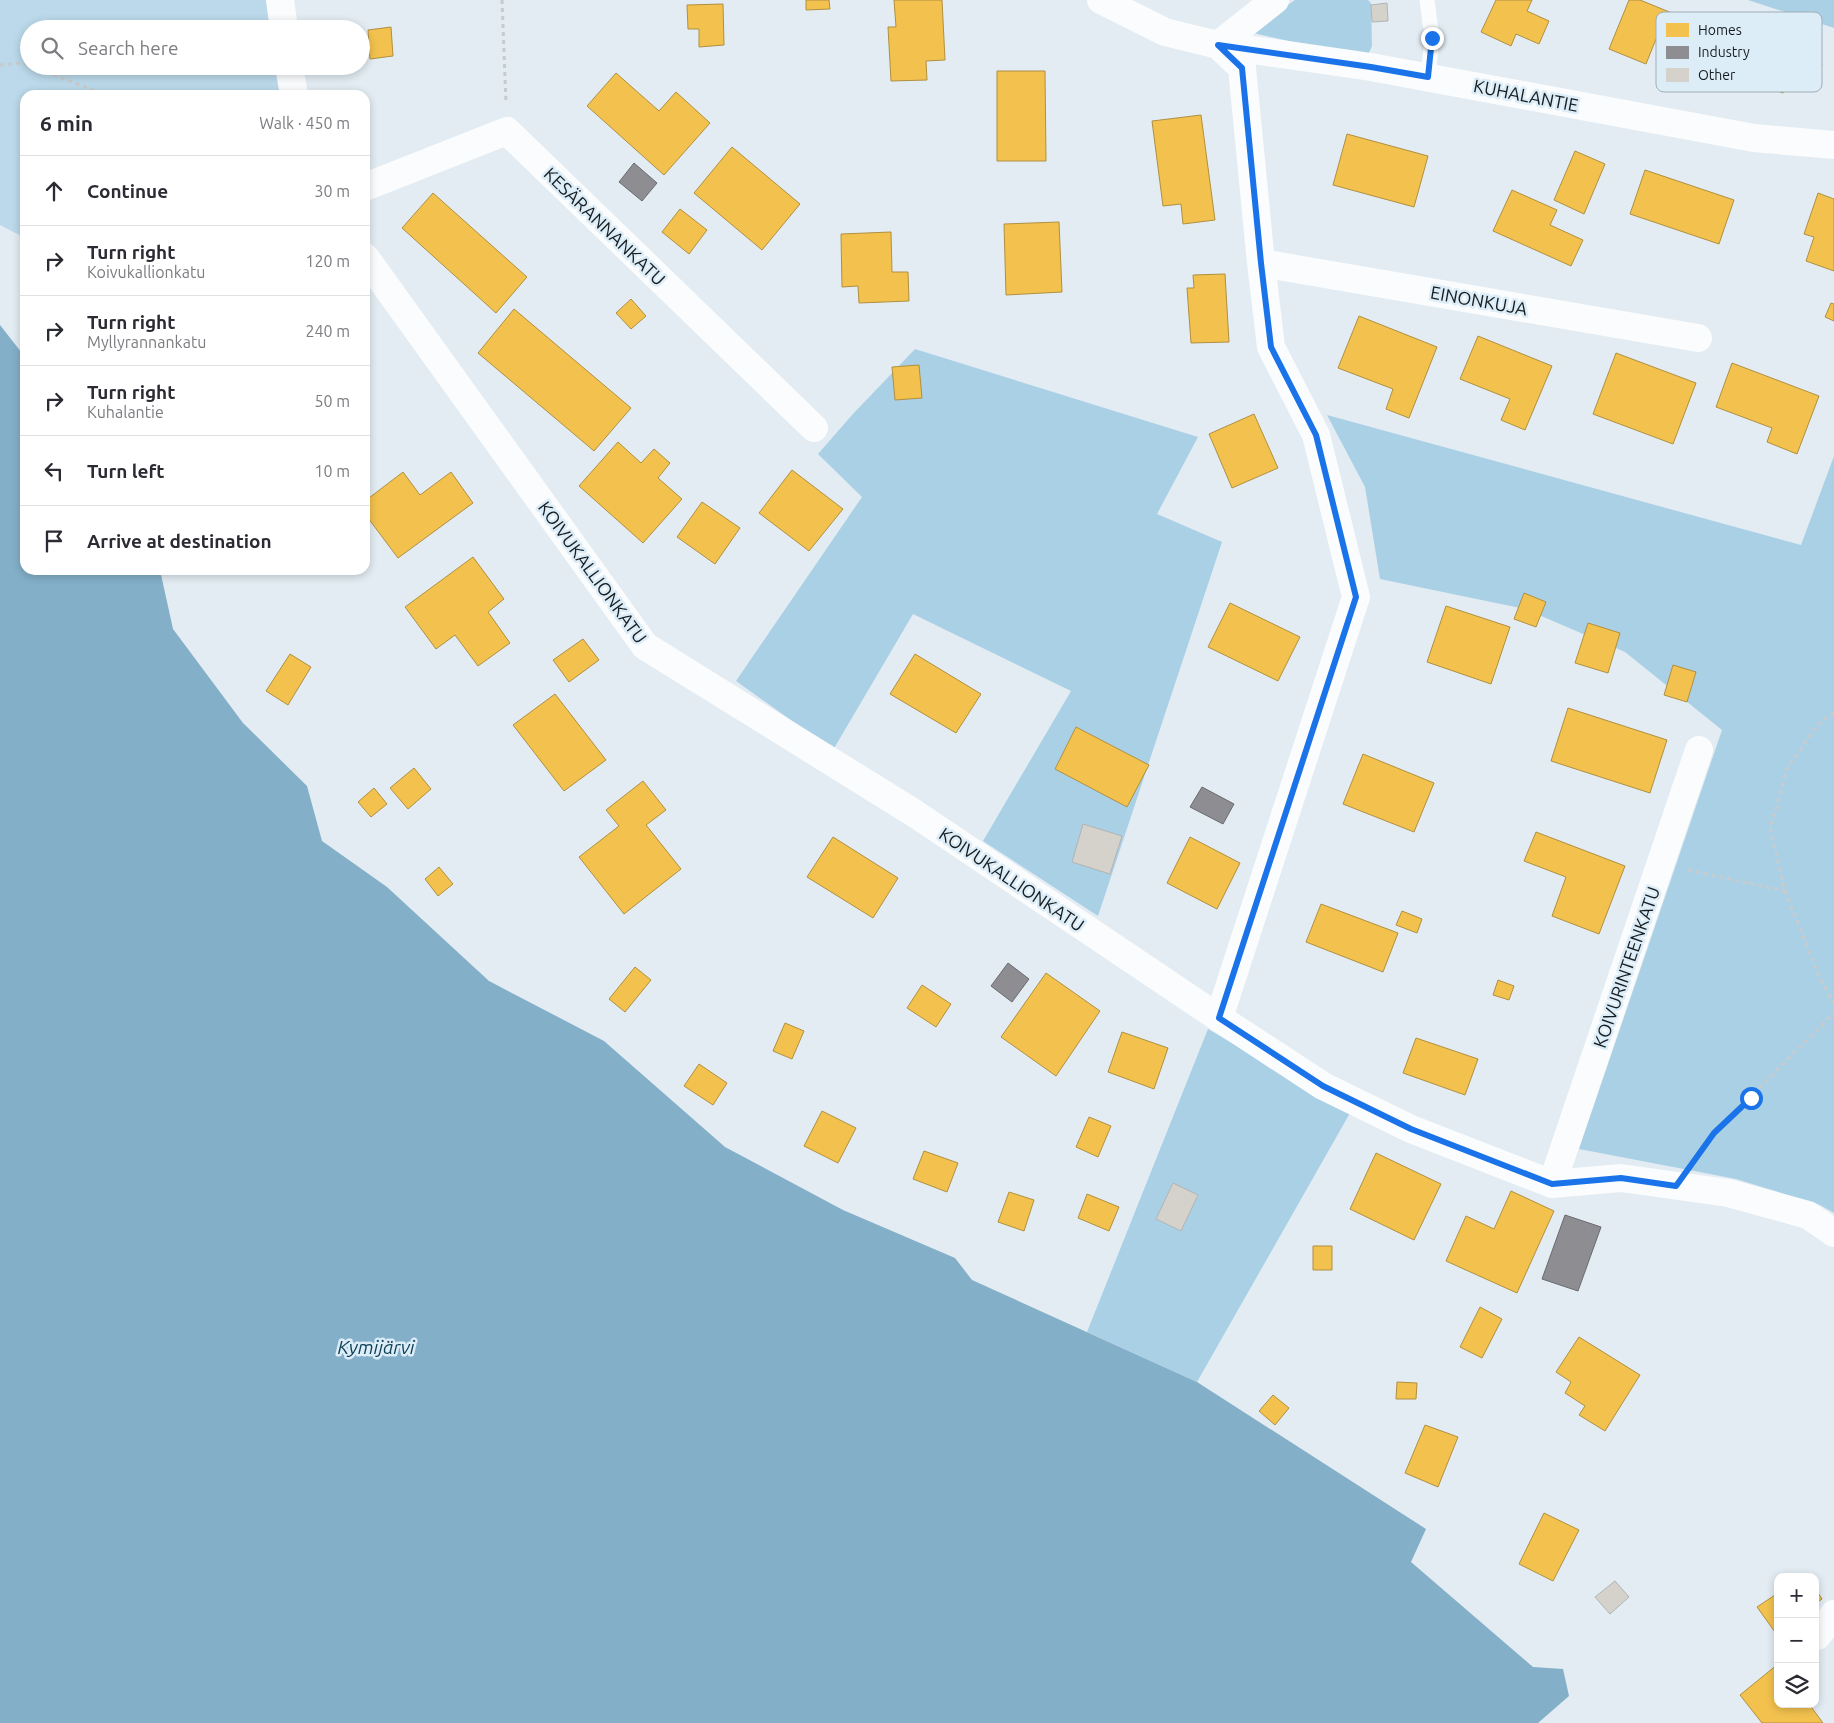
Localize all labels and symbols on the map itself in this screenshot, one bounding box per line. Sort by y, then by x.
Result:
legend [1656,12,1822,92]
text: Homes [1698,22,1742,38]
route end [1421,27,1444,50]
text: Industry [1698,44,1750,60]
text: Other [1698,67,1736,83]
street label: KUHALANTIE [1472,75,1580,115]
street label: KESÄRANNANKATU [540,163,670,289]
street label: EINONKUJA [1429,282,1529,318]
street label: KOIVUKALLIONKATU [535,497,651,647]
street label: KOIVUKALLIONKATU [936,823,1088,935]
street label: KOIVURINTEENKATU [1589,884,1663,1050]
route start [1740,1087,1763,1110]
water label: Kymijärvi [337,1336,416,1358]

